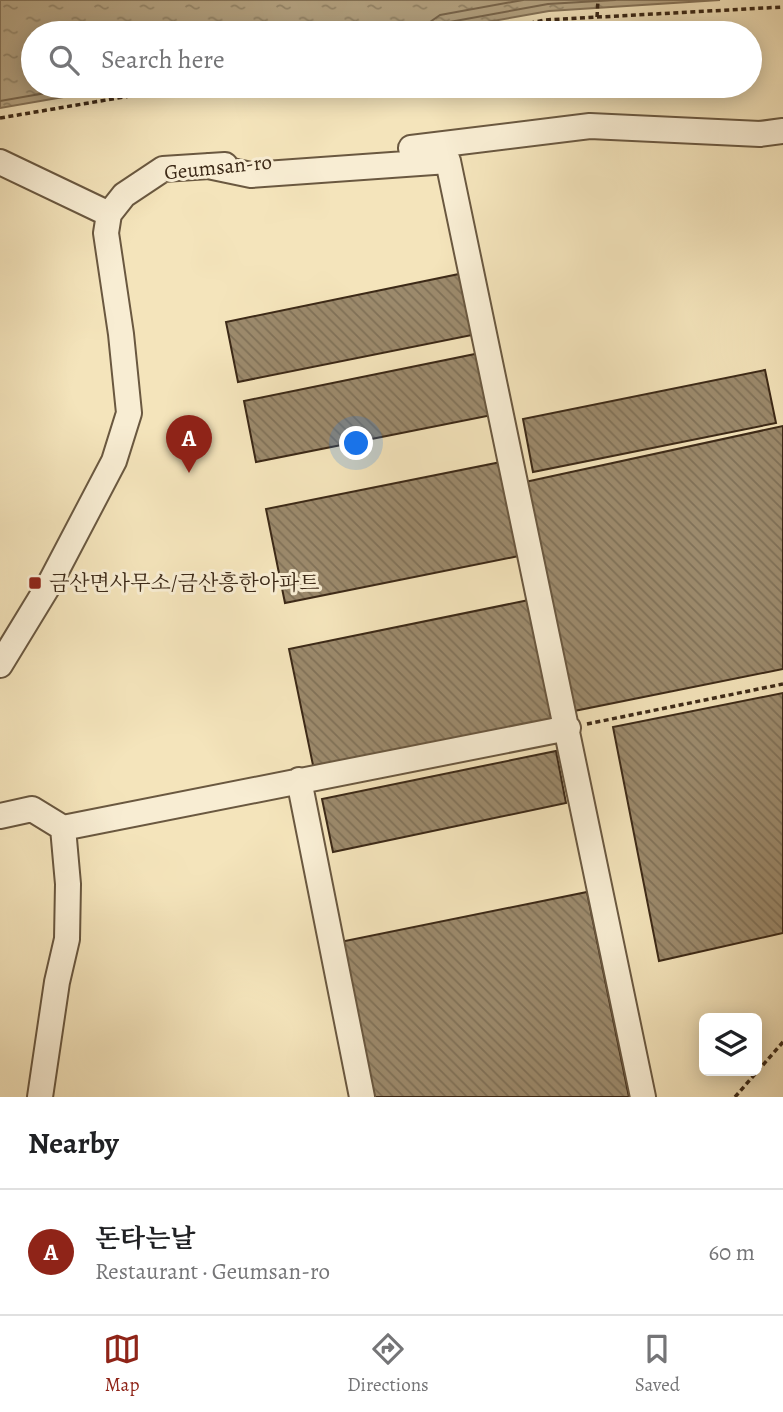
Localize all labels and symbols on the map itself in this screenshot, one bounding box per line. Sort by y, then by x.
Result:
street label: Geumsan-ro [163,147,273,187]
pin: A [166,415,212,473]
your location [339,426,373,460]
place label: 금산면사무소/금산흥한아파트 [49,569,320,597]
marker: 금산면사무소/금산흥한아파트 [27,575,43,591]

